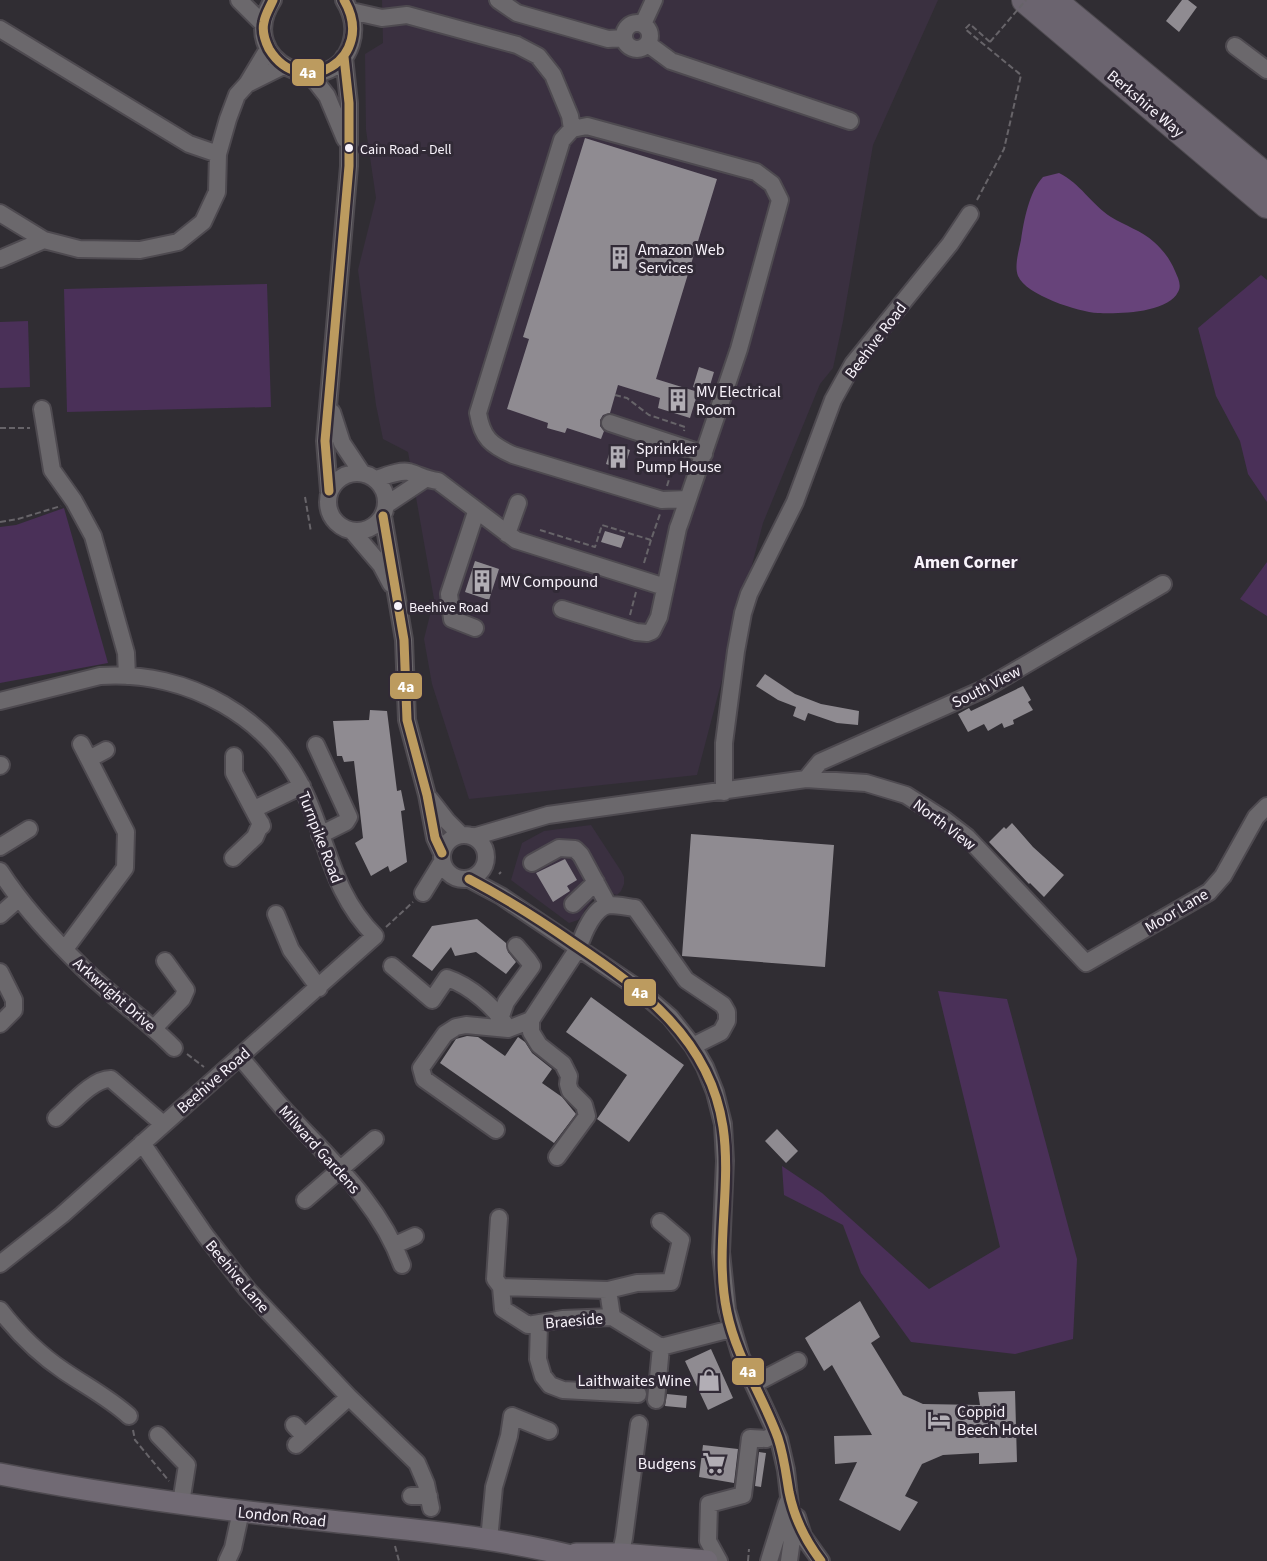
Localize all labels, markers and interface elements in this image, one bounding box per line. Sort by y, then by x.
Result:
line badge: 4a [291,58,325,87]
text: 4a [300,62,316,84]
street label: Berkshire Way [1102,65,1189,143]
place label: Cain Road - Dell [360,140,452,160]
marker: Cain Road - Dell [343,142,355,154]
place label: Amazon Web Services [638,239,725,279]
building icon: Amazon Web Services [607,245,633,271]
street label: Beehive Road [840,298,912,383]
place label: MV Electrical Room [696,381,781,421]
building icon: MV Electrical Room [665,387,691,413]
place label: Sprinkler Pump House [636,438,722,478]
building icon: Sprinkler Pump House [605,444,631,470]
district label: Amen Corner [913,550,1019,575]
building icon: MV Compound [469,568,495,594]
place label: MV Compound [500,571,598,593]
place label: Beehive Road [409,598,488,618]
marker: Beehive Road [392,600,404,612]
street label: South View [948,660,1025,714]
line badge: 4a [389,672,423,700]
text: 4a [398,676,414,698]
street label: Turnpike Road [292,788,348,886]
street label: North View [908,794,981,856]
street label: Moor Lane [1141,883,1212,938]
street label: Arkwright Drive [68,953,161,1037]
line badge: 4a [623,978,657,1007]
text: 4a [632,982,648,1004]
street label: Beehive Road [172,1043,255,1119]
street label: Milward Gardens [274,1101,365,1199]
street label: Beehive Lane [200,1235,274,1318]
street label: Braeside [544,1308,604,1334]
line badge: 4a [731,1357,765,1386]
text: 4a [740,1361,756,1383]
shop icon: Laithwaites Wine [696,1367,722,1393]
place label: Laithwaites Wine [578,1370,691,1392]
place label: Coppid Beech Hotel [957,1401,1038,1441]
hotel icon: Coppid Beech Hotel [926,1407,952,1433]
supermarket icon: Budgens [701,1450,727,1476]
place label: Budgens [638,1453,696,1475]
street label: London Road [237,1501,327,1533]

